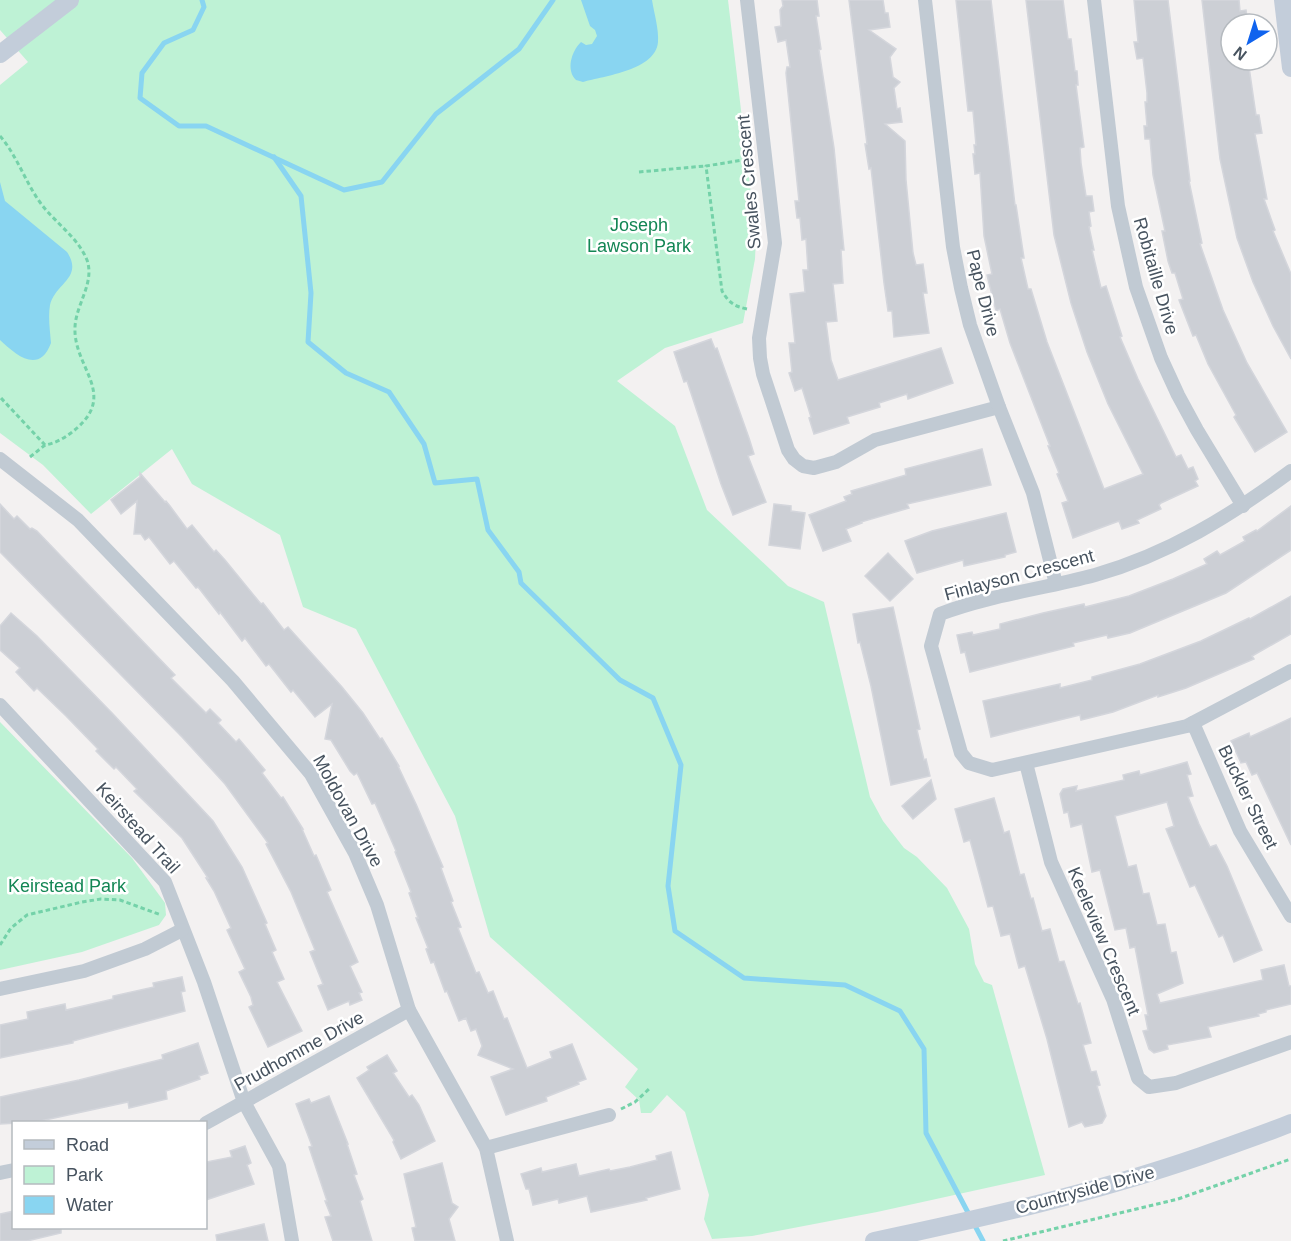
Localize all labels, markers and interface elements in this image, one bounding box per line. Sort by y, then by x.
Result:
north arrow [1219,12,1279,72]
text: N [1230,43,1250,64]
street label: Swales Crescent [733,114,765,250]
park label: Joseph Lawson Park [587,215,692,256]
street label: Robitaille Drive [1130,215,1182,337]
street label: Pape Drive [963,247,1003,339]
street label: Finlayson Crescent [942,545,1096,605]
street label: Buckler Street [1214,742,1282,852]
street label: Moldovan Drive [309,751,387,871]
street label: Keirstead Trail [92,779,184,877]
street label: Keeleview Crescent [1064,864,1144,1018]
park label: Keirstead Park [8,876,127,896]
street label: Prudhomme Drive [231,1007,367,1095]
legend [12,1121,207,1229]
text: Road [66,1135,109,1155]
street label: Countryside Drive [1013,1162,1157,1218]
text: Park [66,1165,104,1185]
text: Water [66,1195,113,1215]

